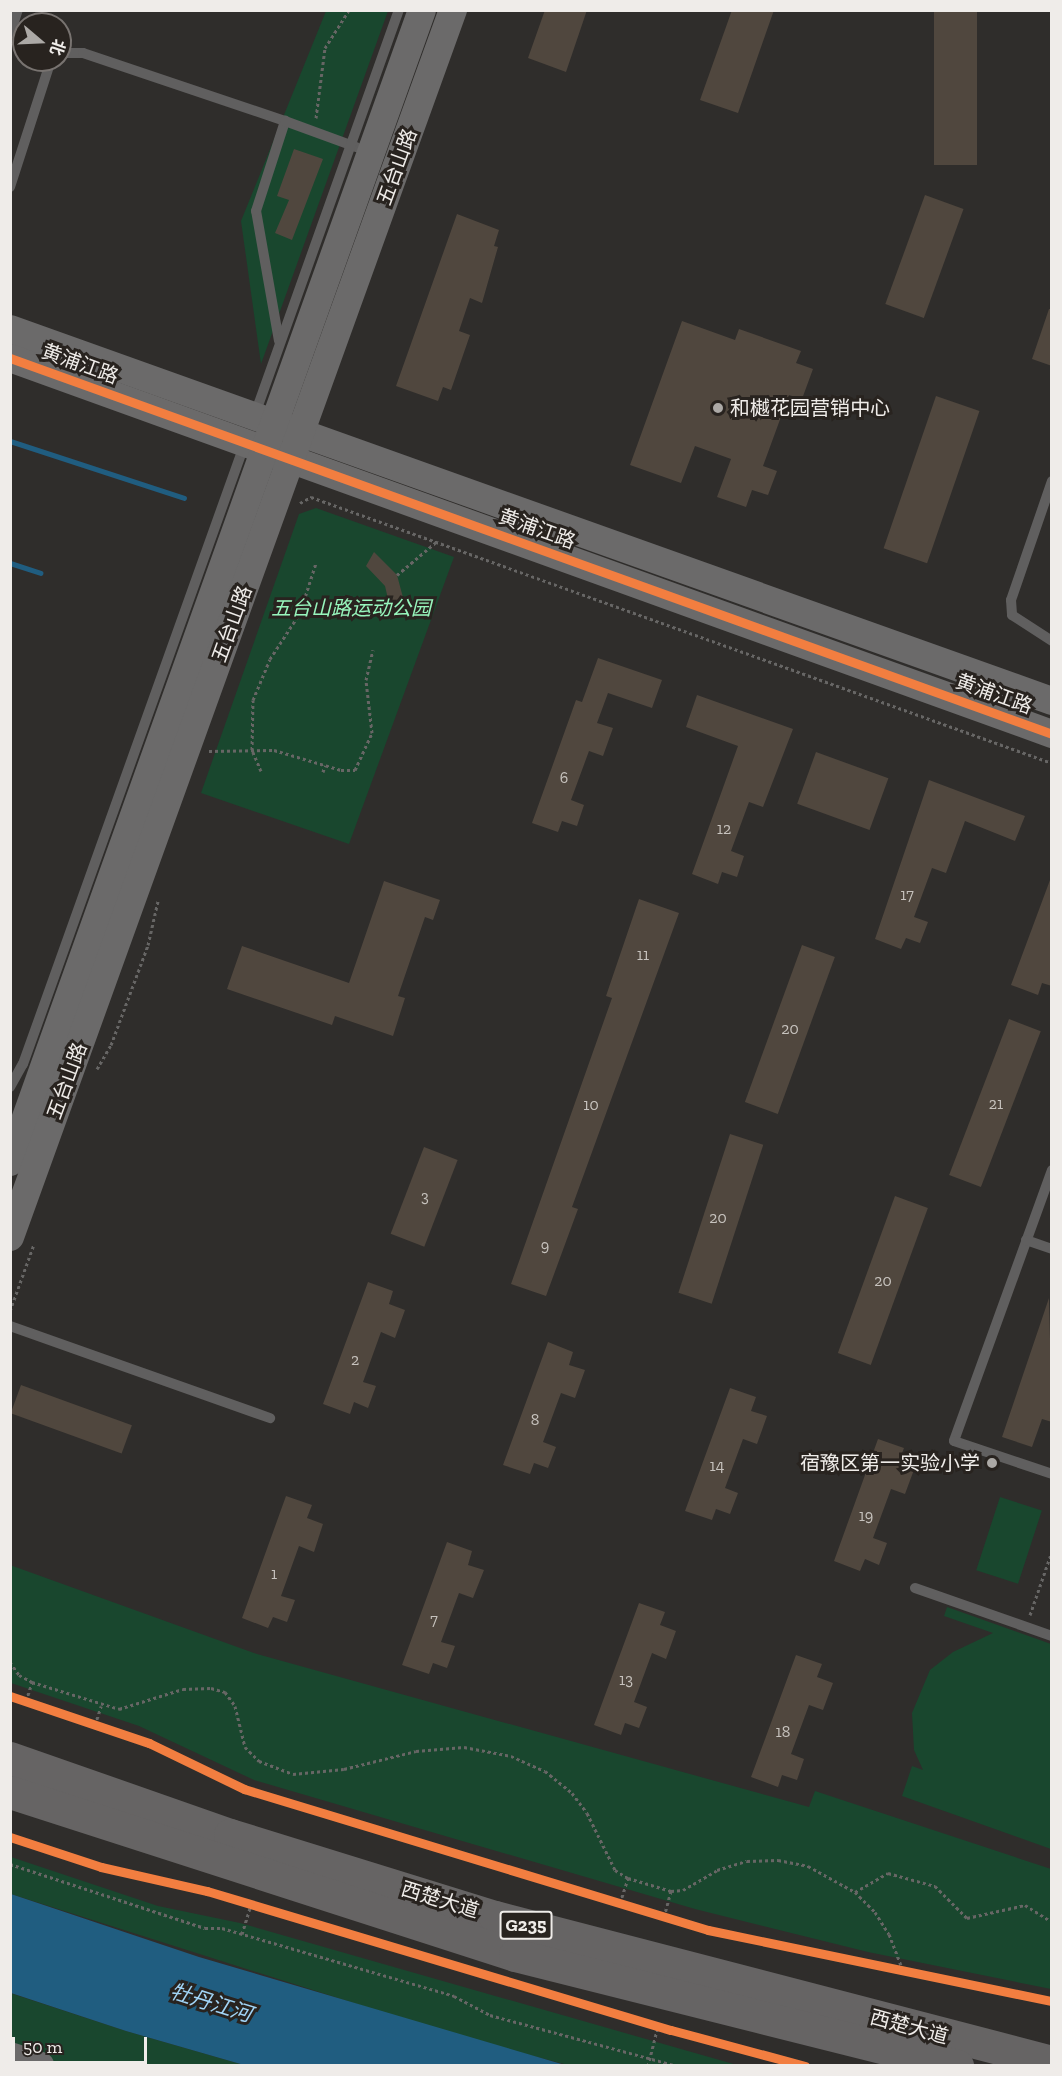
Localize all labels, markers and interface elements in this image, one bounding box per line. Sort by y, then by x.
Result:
north arrow [12,12,72,72]
text: 北 [46,37,69,58]
street label: 五台山路 [372,125,422,209]
street label: 黄浦江路 [38,339,122,389]
place label: 和樾花园营销中心 [730,396,890,420]
marker: 和樾花园营销中心 [711,401,725,415]
street label: 黄浦江路 [495,504,579,554]
street label: 五台山路 [207,582,257,666]
park label: 五台山路运动公园 [271,596,431,620]
street label: 黄浦江路 [952,669,1036,719]
house number: 6 [560,768,568,788]
house number: 12 [717,819,731,839]
house number: 17 [900,885,914,905]
house number: 11 [637,945,649,965]
house number: 20 [781,1019,799,1039]
street label: 五台山路 [42,1039,92,1123]
house number: 21 [989,1094,1003,1114]
house number: 10 [583,1095,599,1115]
house number: 3 [421,1187,429,1207]
house number: 20 [709,1208,727,1228]
house number: 9 [541,1236,549,1256]
house number: 20 [874,1271,892,1291]
house number: 2 [351,1350,359,1370]
house number: 8 [531,1410,539,1430]
place label: 宿豫区第一实验小学 [800,1451,980,1475]
house number: 14 [710,1456,724,1476]
marker: 宿豫区第一实验小学 [985,1456,999,1470]
house number: 19 [859,1506,873,1526]
house number: 1 [271,1564,277,1584]
house number: 7 [430,1610,438,1630]
house number: 13 [619,1670,633,1690]
house number: 18 [776,1722,790,1742]
street label: 西楚大道 [398,1877,482,1923]
road number: G235 [499,1910,553,1940]
water label: 牡丹江河 [167,1979,255,2027]
street label: 西楚大道 [867,2005,951,2049]
scale bar [15,2025,150,2063]
text: 50 m [23,2036,62,2058]

